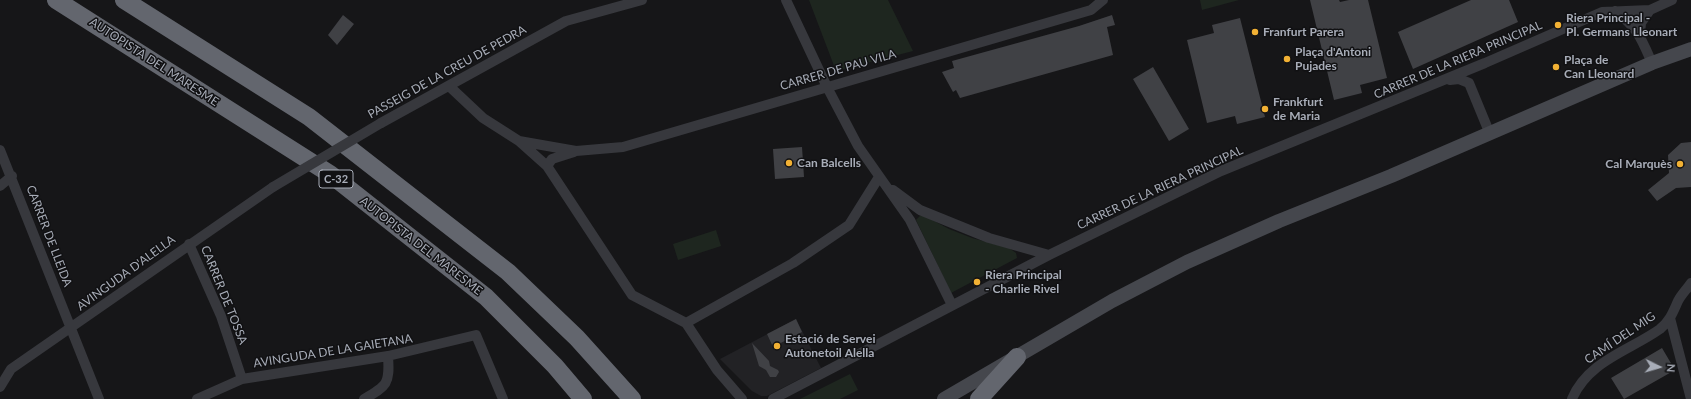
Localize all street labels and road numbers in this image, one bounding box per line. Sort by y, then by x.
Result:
street label: AUTOPISTA DEL MARESME [87,15,221,109]
street label: CARRER DE LA RIERA PRINCIPAL [1372,18,1544,102]
street label: PASSEIG DE LA CREU DE PEDRA [365,22,529,122]
street label: CARRER DE PAU VILA [778,47,898,93]
street label: CARRER DE LA RIERA PRINCIPAL [1075,143,1245,233]
road number: C-32 [319,170,353,188]
street label: CARRER DE LLEIDA [23,183,75,289]
street label: AUTOPISTA DEL MARESME [357,194,485,298]
street label: AVINGUDA D'ALELLA [74,232,178,314]
street label: CARRER DE TOSSA [198,244,250,346]
street label: CAMÍ DEL MIG [1582,309,1658,367]
street label: AVINGUDA DE LA GAIETANA [252,331,414,371]

